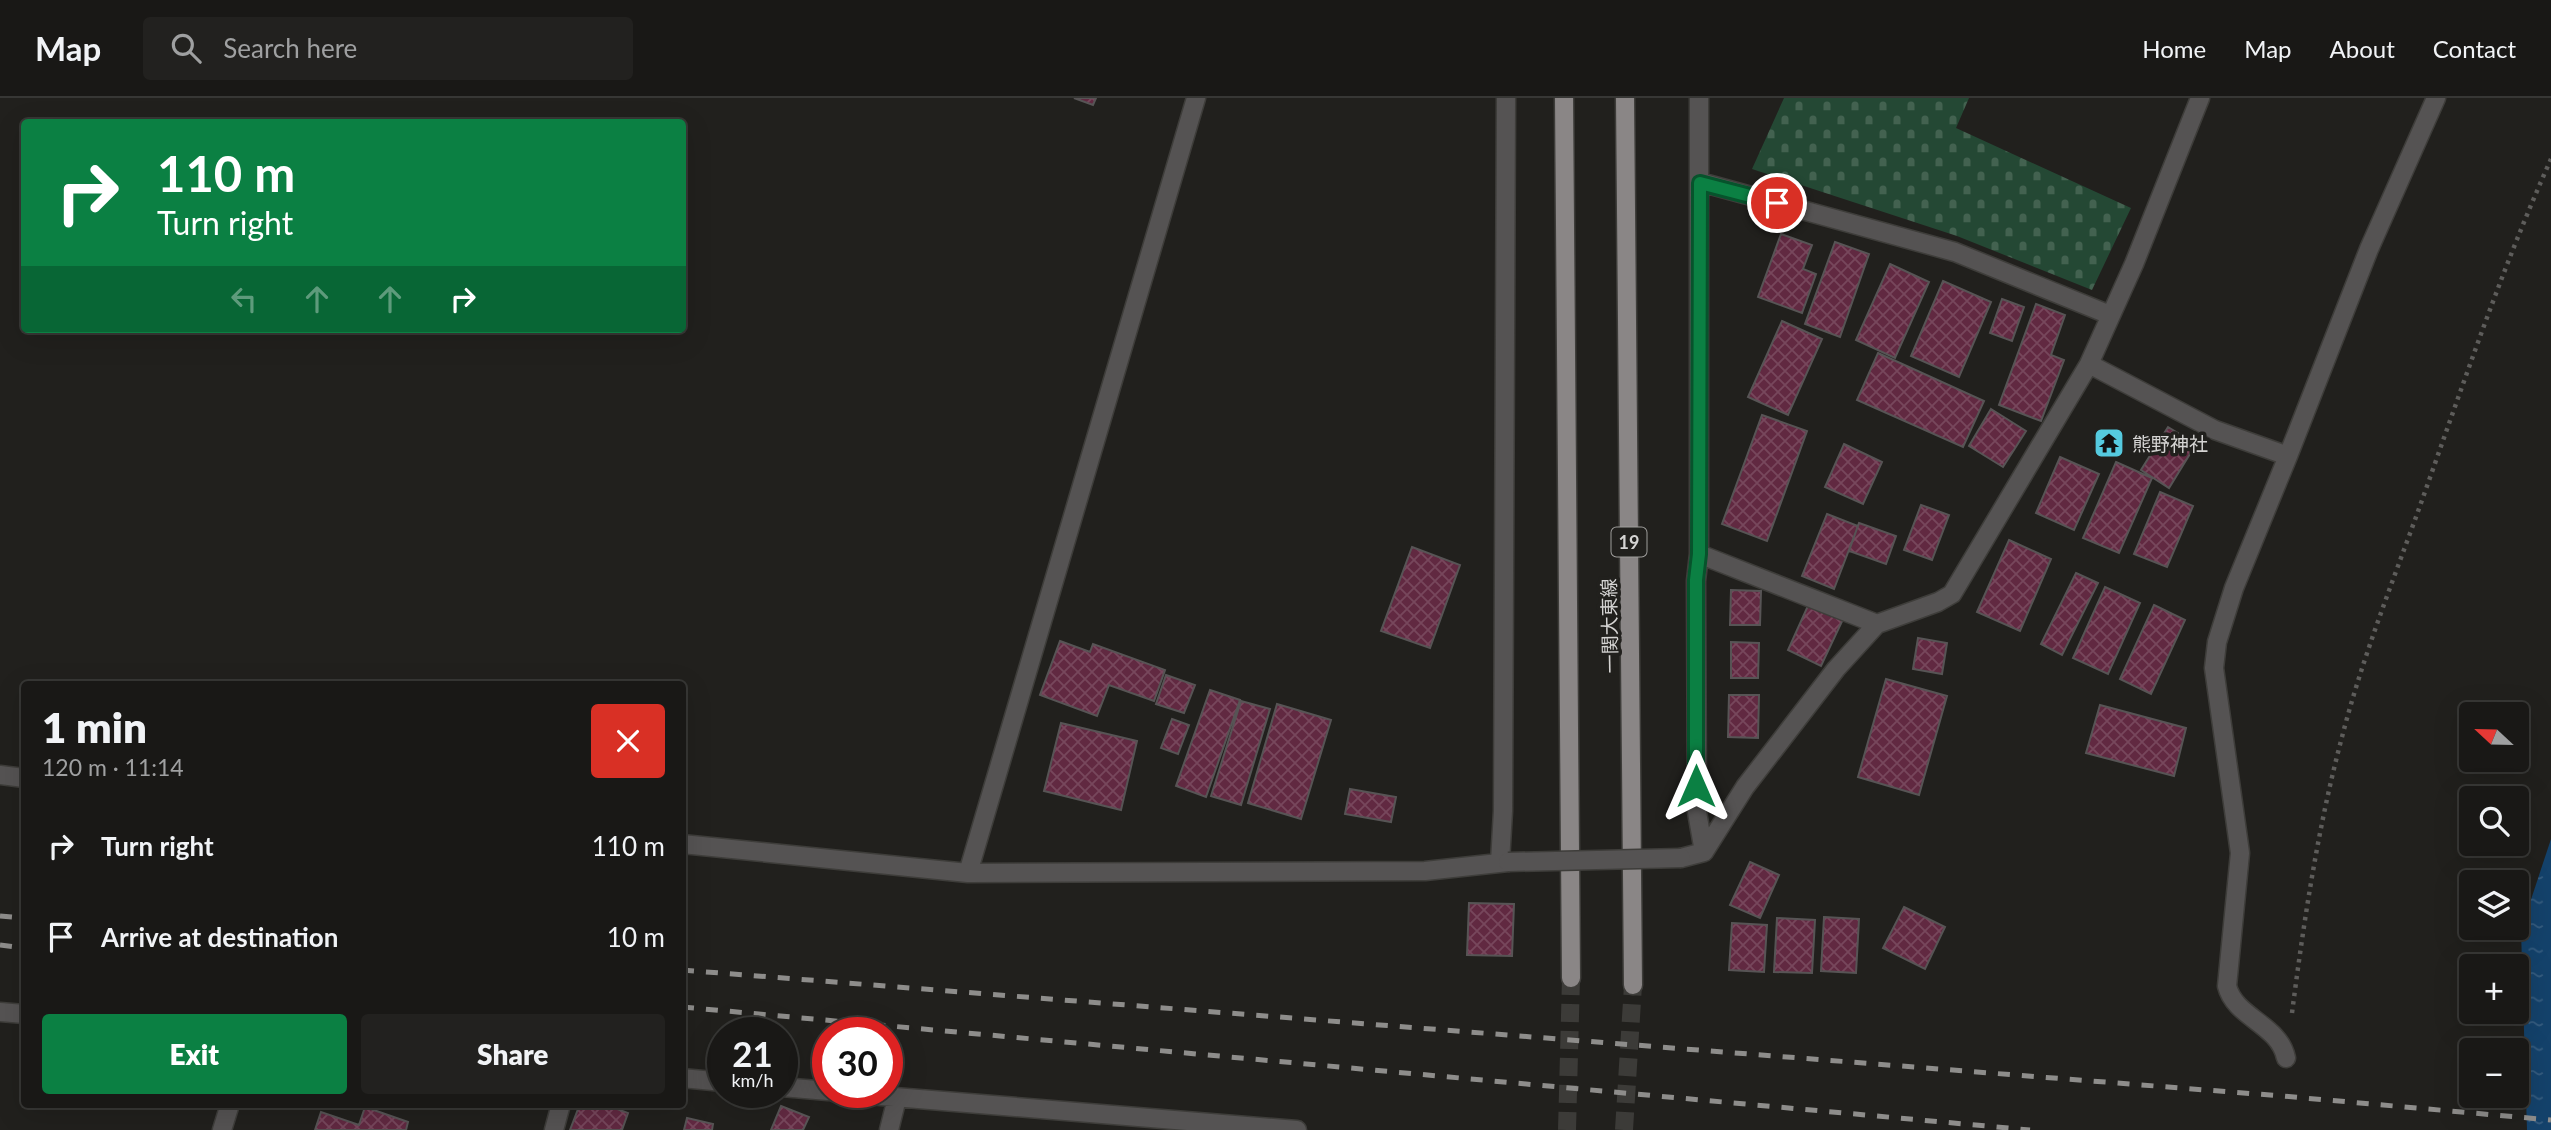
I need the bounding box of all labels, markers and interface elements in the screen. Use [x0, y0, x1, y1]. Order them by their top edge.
search box [143, 17, 633, 80]
text: Map [35, 28, 101, 68]
icon: search [167, 29, 205, 67]
text: Search here [223, 32, 357, 64]
text: Home [2142, 34, 2206, 63]
text: Map [2244, 34, 2292, 63]
text: About [2330, 34, 2395, 63]
text: Contact [2433, 34, 2516, 63]
text: 110 m [157, 144, 295, 202]
icon: right [42, 147, 133, 238]
pin [1747, 173, 1807, 233]
icon: arrive [1758, 184, 1796, 222]
text: Turn right [157, 203, 293, 242]
icon: left [225, 280, 263, 318]
icon: ahead [298, 280, 336, 318]
icon: ahead [371, 280, 409, 318]
icon: right [444, 280, 482, 318]
temple icon: 熊野神社 [2092, 426, 2126, 460]
place label: 熊野神社 [2132, 432, 2208, 455]
road number: 19 [1612, 528, 1646, 556]
street label: 一関大東線 [1597, 578, 1621, 674]
text: 1 min [42, 702, 147, 752]
north arrow [2459, 702, 2529, 772]
map controls [2459, 702, 2529, 1108]
button: close [591, 704, 665, 778]
position arrow [1659, 749, 1733, 823]
text: 120 m · 11:14 [42, 753, 184, 781]
button: search [2459, 786, 2529, 856]
icon: right [42, 827, 80, 865]
text: Turn right [101, 830, 214, 862]
text: 110 m [592, 830, 665, 862]
button: layers [2459, 870, 2529, 940]
icon: arrive [42, 918, 80, 956]
text: Arrive at destination [101, 921, 338, 953]
text: 10 m [607, 921, 665, 953]
button: + [2459, 954, 2529, 1024]
button: Exit [42, 1014, 347, 1094]
button: Share [361, 1014, 665, 1094]
speed limit sign: 30 [812, 1017, 903, 1108]
text: 21 [732, 1032, 773, 1074]
button: − [2459, 1038, 2529, 1108]
text: km/h [731, 1069, 774, 1091]

